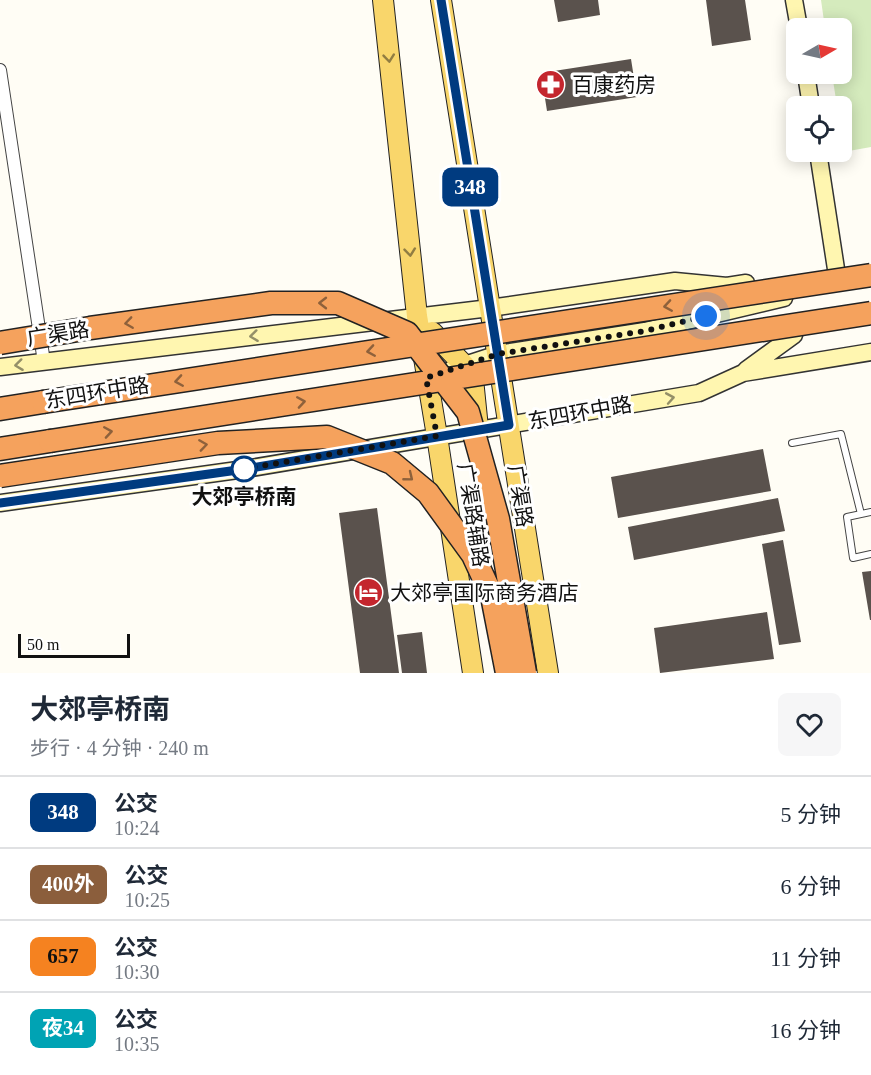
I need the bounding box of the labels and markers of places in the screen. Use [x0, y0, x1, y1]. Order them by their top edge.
pharmacy icon: 百康药房 [535, 69, 567, 101]
place label: 百康药房 [572, 73, 656, 97]
marker: 大郊亭桥南 [231, 456, 257, 482]
place label: 大郊亭桥南 [192, 485, 297, 509]
hotel icon: 大郊亭国际商务酒店 [353, 577, 385, 609]
place label: 大郊亭国际商务酒店 [390, 581, 579, 605]

